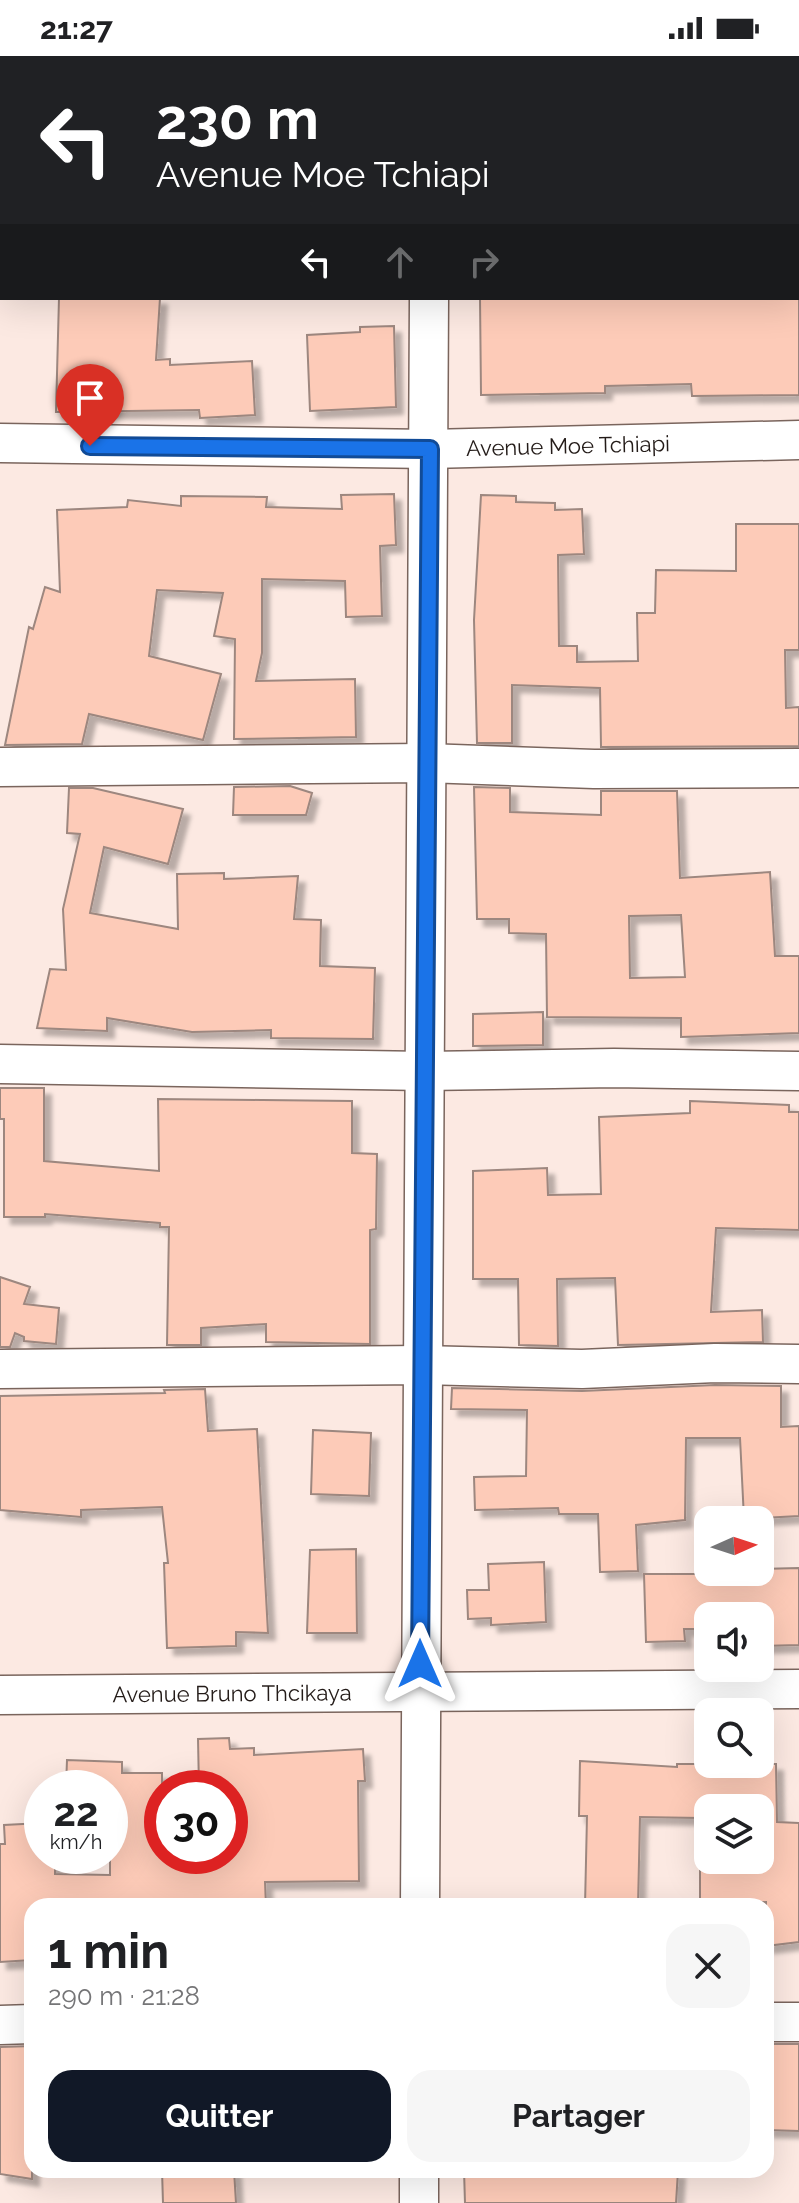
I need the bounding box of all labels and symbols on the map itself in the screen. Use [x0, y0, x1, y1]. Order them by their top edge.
pin [56, 364, 124, 446]
street label: Avenue Moe Tchiapi [466, 430, 670, 461]
north arrow [694, 1506, 774, 1586]
position arrow [378, 1622, 462, 1706]
street label: Avenue Bruno Thcikaya [112, 1679, 352, 1707]
speed limit sign: 30 [144, 1770, 248, 1874]

